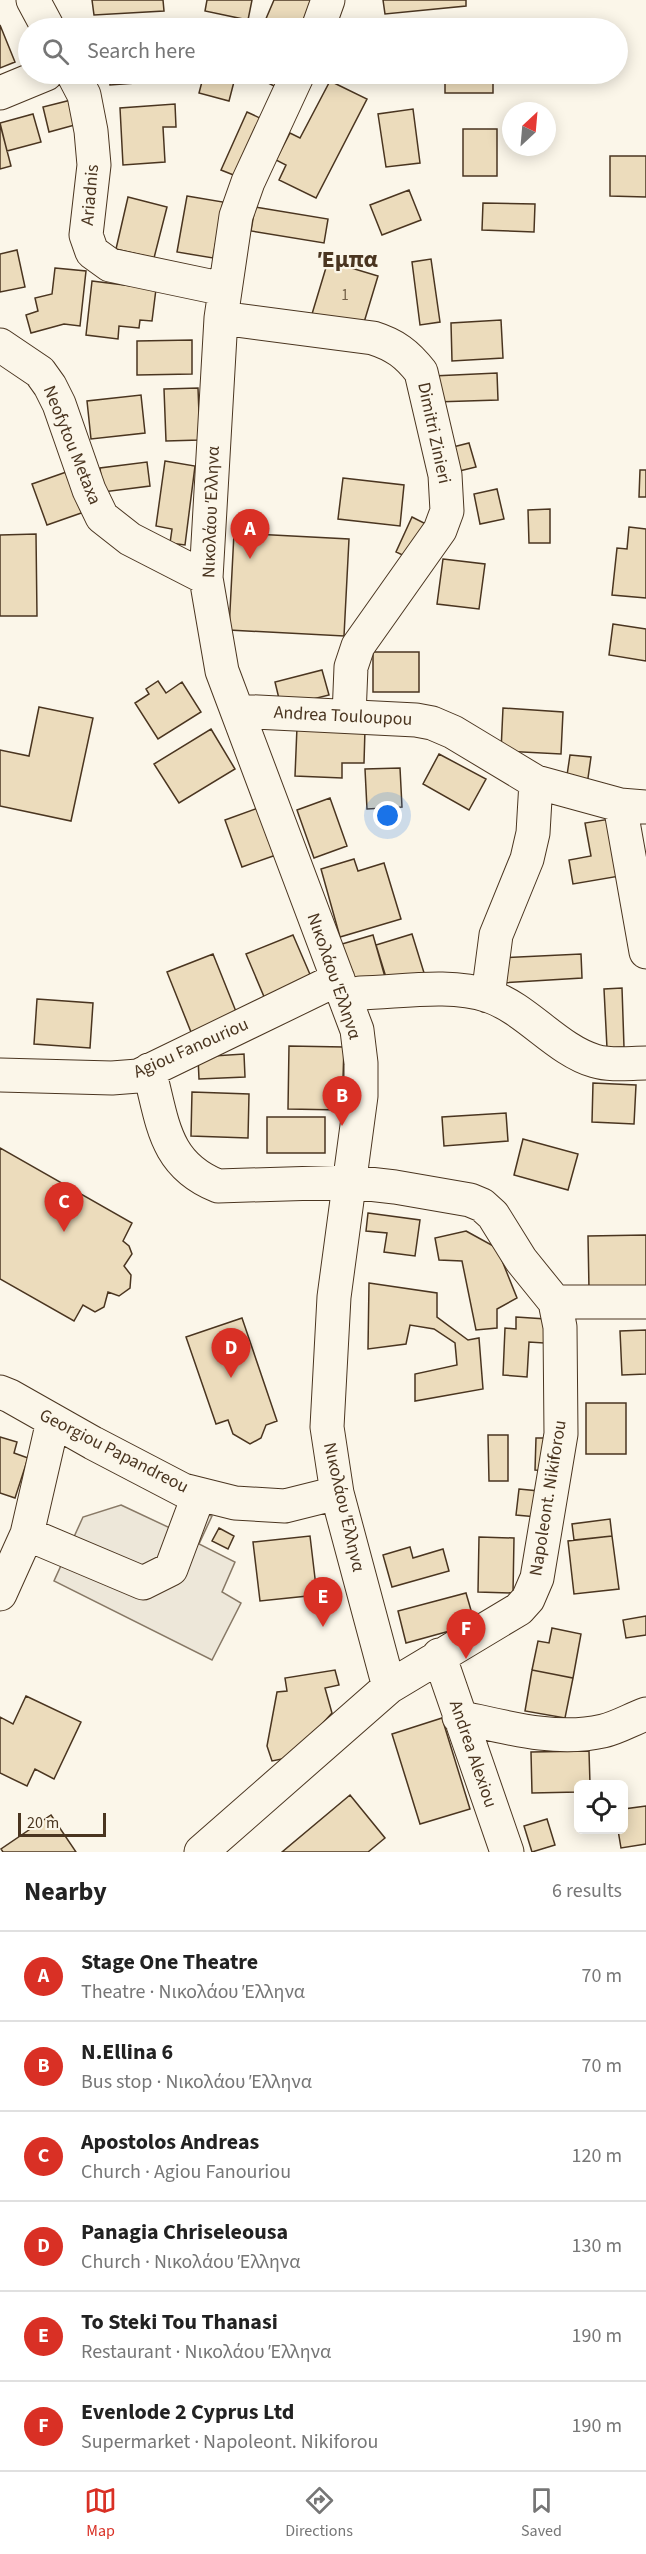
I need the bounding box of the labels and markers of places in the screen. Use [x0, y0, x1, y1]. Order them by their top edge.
pin: A [230, 510, 270, 559]
pin: B [322, 1076, 362, 1126]
pin: C [44, 1182, 84, 1232]
pin: D [212, 1328, 250, 1378]
pin: E [304, 1578, 342, 1627]
pin: F [446, 1610, 486, 1659]

